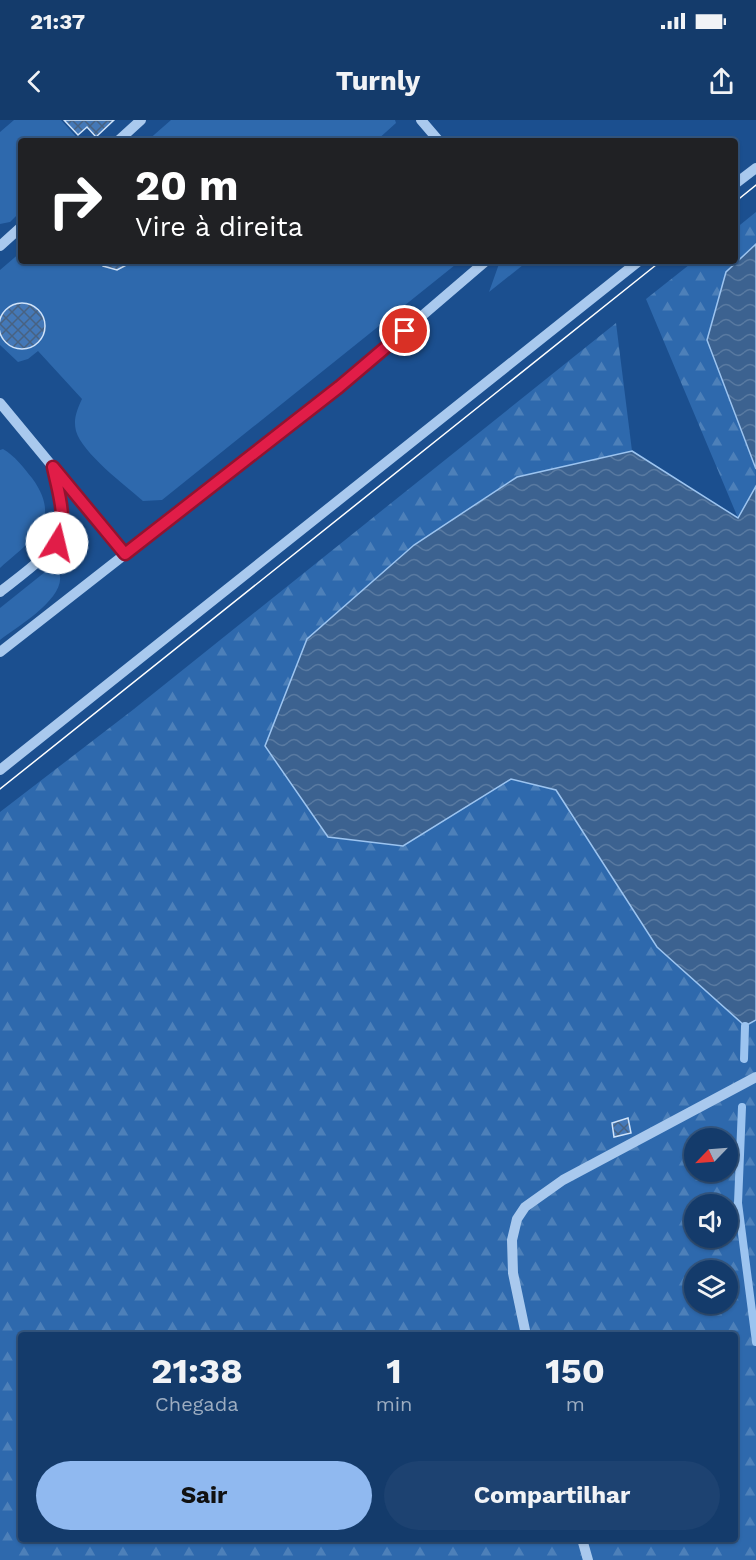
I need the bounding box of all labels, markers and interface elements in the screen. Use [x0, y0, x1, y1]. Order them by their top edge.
text: 21:37 [30, 9, 85, 34]
icon: back [18, 65, 51, 98]
text: Turnly [336, 65, 420, 97]
icon: share [705, 65, 738, 98]
text: 20 m [135, 161, 239, 210]
icon: right [36, 162, 114, 240]
text: Vire à direita [135, 211, 303, 243]
pin [379, 305, 430, 356]
icon: arrive [388, 314, 421, 347]
position arrow [25, 511, 89, 575]
north arrow [684, 1128, 738, 1182]
map controls [684, 1128, 738, 1314]
button: sound [684, 1194, 738, 1248]
button: layers [684, 1260, 738, 1314]
text: 21:38 [151, 1350, 243, 1392]
text: 1 [386, 1350, 402, 1392]
text: 150 [545, 1350, 605, 1392]
text: Chegada [155, 1392, 239, 1416]
text: min [376, 1392, 412, 1416]
text: m [566, 1392, 585, 1416]
button: Sair [36, 1461, 372, 1530]
button: Compartilhar [384, 1461, 720, 1530]

